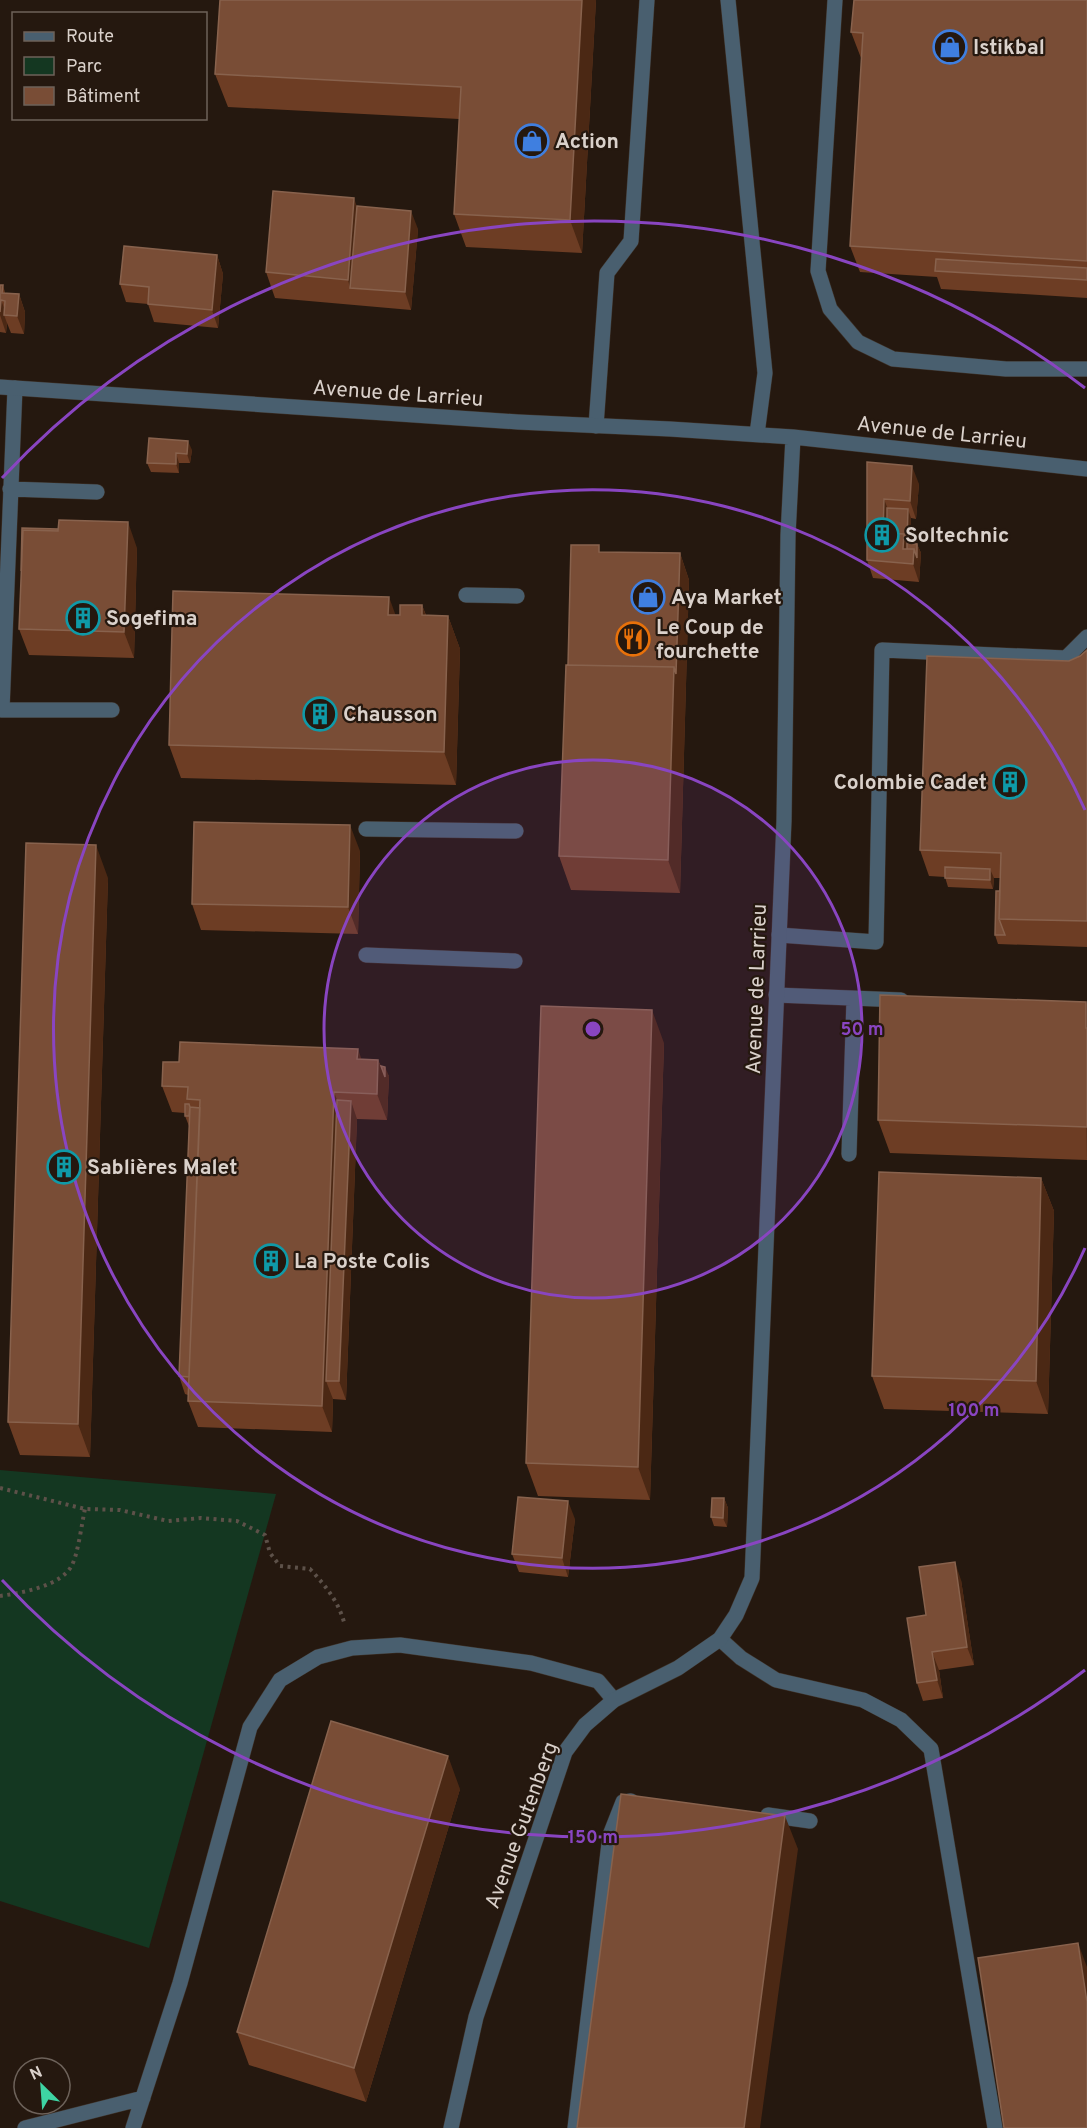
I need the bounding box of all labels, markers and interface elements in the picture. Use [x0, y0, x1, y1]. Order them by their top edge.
legend [12, 12, 207, 120]
text: Route [66, 26, 114, 49]
shop icon: Istikbal [932, 29, 968, 65]
place label: Istikbal [973, 35, 1045, 62]
text: Parc [66, 56, 102, 79]
text: Bâtiment [66, 86, 140, 109]
shop icon: Action [514, 123, 550, 159]
place label: Action [555, 129, 619, 156]
street label: Avenue de Larrieu [312, 375, 484, 414]
street label: Avenue de Larrieu [855, 411, 1028, 456]
building icon: Soltechnic [864, 517, 900, 553]
place label: Soltechnic [905, 523, 1009, 550]
shop icon: Aya Market [630, 579, 666, 615]
place label: Aya Market [671, 585, 782, 612]
building icon: Sogefima [65, 600, 101, 636]
place label: Sogefima [106, 606, 198, 633]
place label: Le Coup de fourchette [656, 615, 764, 666]
restaurant icon: Le Coup de fourchette [615, 621, 651, 657]
building icon: Chausson [302, 696, 338, 732]
place label: Chausson [343, 702, 438, 729]
building icon: Colombie Cadet [992, 764, 1028, 800]
place label: Colombie Cadet [833, 770, 987, 797]
street label: Avenue de Larrieu [741, 903, 774, 1075]
centre of rings [583, 1019, 603, 1039]
text: 50 m [840, 1019, 884, 1042]
building icon: Sablières Malet [46, 1149, 82, 1185]
place label: Sablières Malet [87, 1155, 237, 1182]
building icon: La Poste Colis [253, 1243, 289, 1279]
place label: La Poste Colis [294, 1249, 430, 1276]
text: 100 m [948, 1400, 1000, 1423]
street label: Avenue Gutenberg [480, 1738, 565, 1913]
text: 150 m [568, 1827, 618, 1850]
north arrow [12, 2056, 72, 2116]
text: N [27, 2063, 46, 2086]

